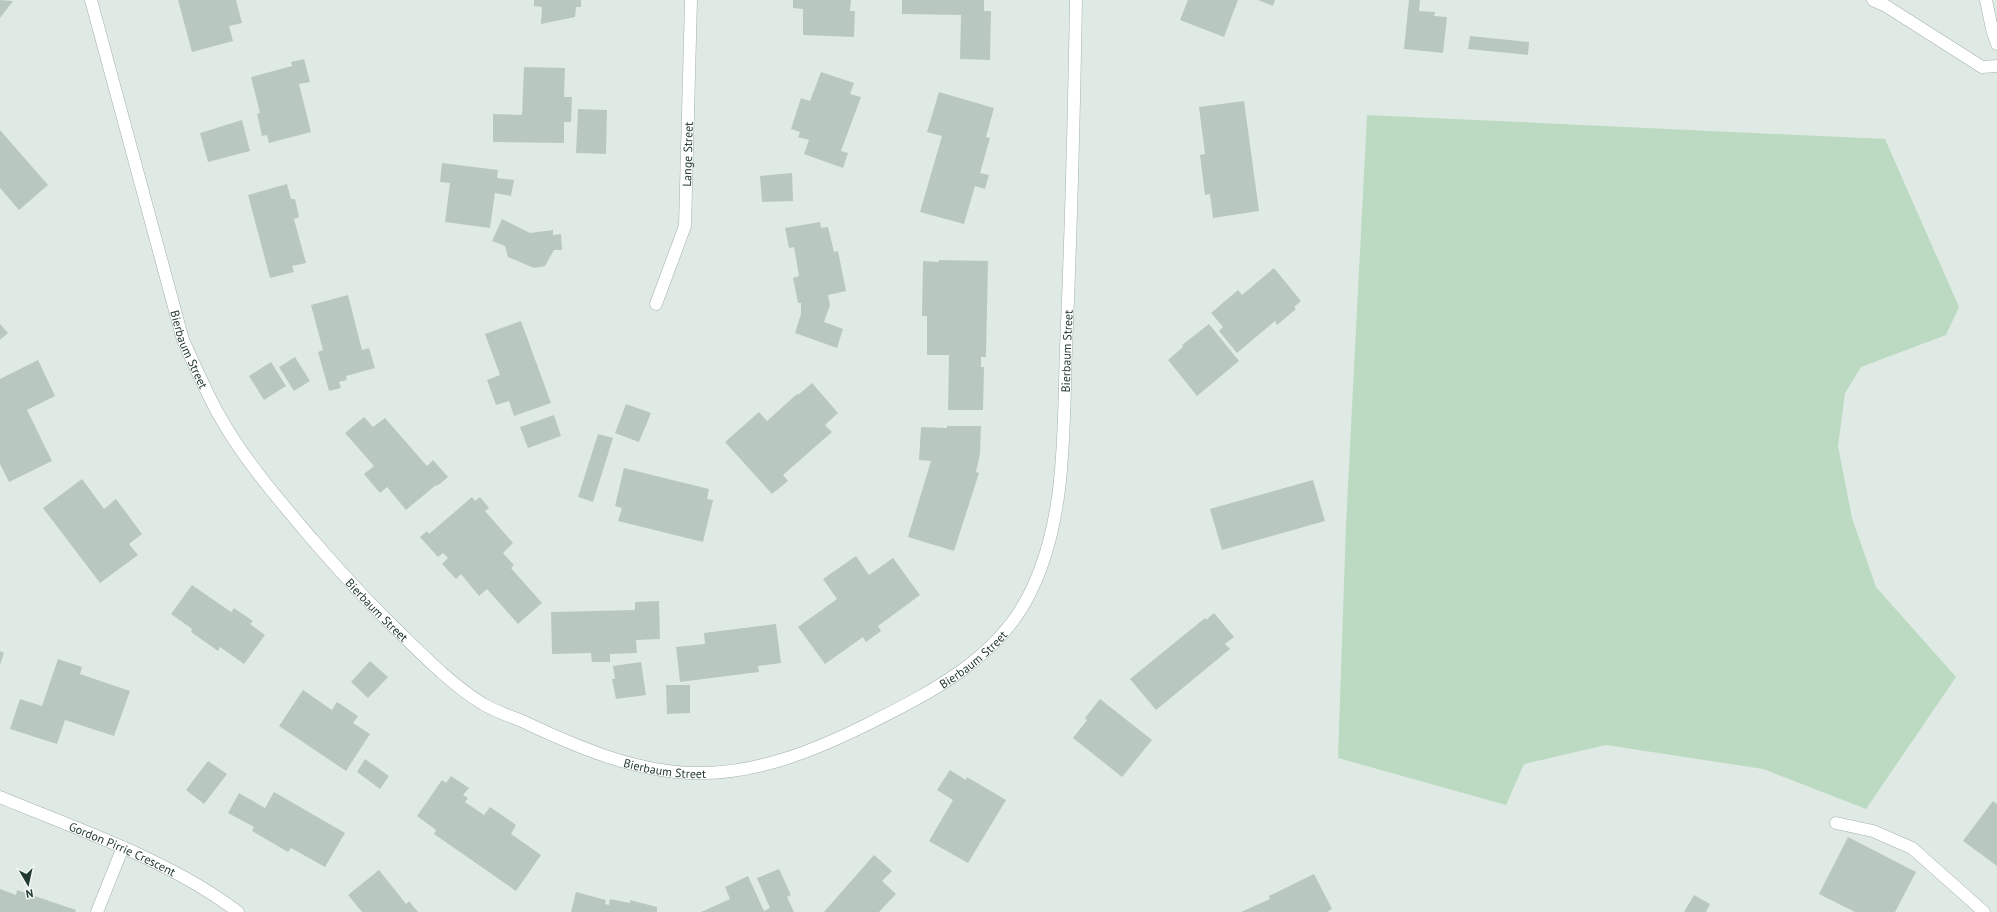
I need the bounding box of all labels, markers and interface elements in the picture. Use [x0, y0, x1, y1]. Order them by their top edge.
street label: Lange Street [679, 122, 695, 187]
street label: Bierbaum Street [168, 308, 212, 391]
street label: Bierbaum Street [1057, 309, 1075, 393]
street label: Bierbaum Street [343, 575, 412, 644]
street label: Bierbaum Street [936, 627, 1010, 691]
street label: Bierbaum Street [622, 755, 706, 781]
street label: Gordon Pirrie Crescent [67, 818, 178, 879]
north arrow [8, 864, 48, 904]
text: N [25, 886, 34, 901]

